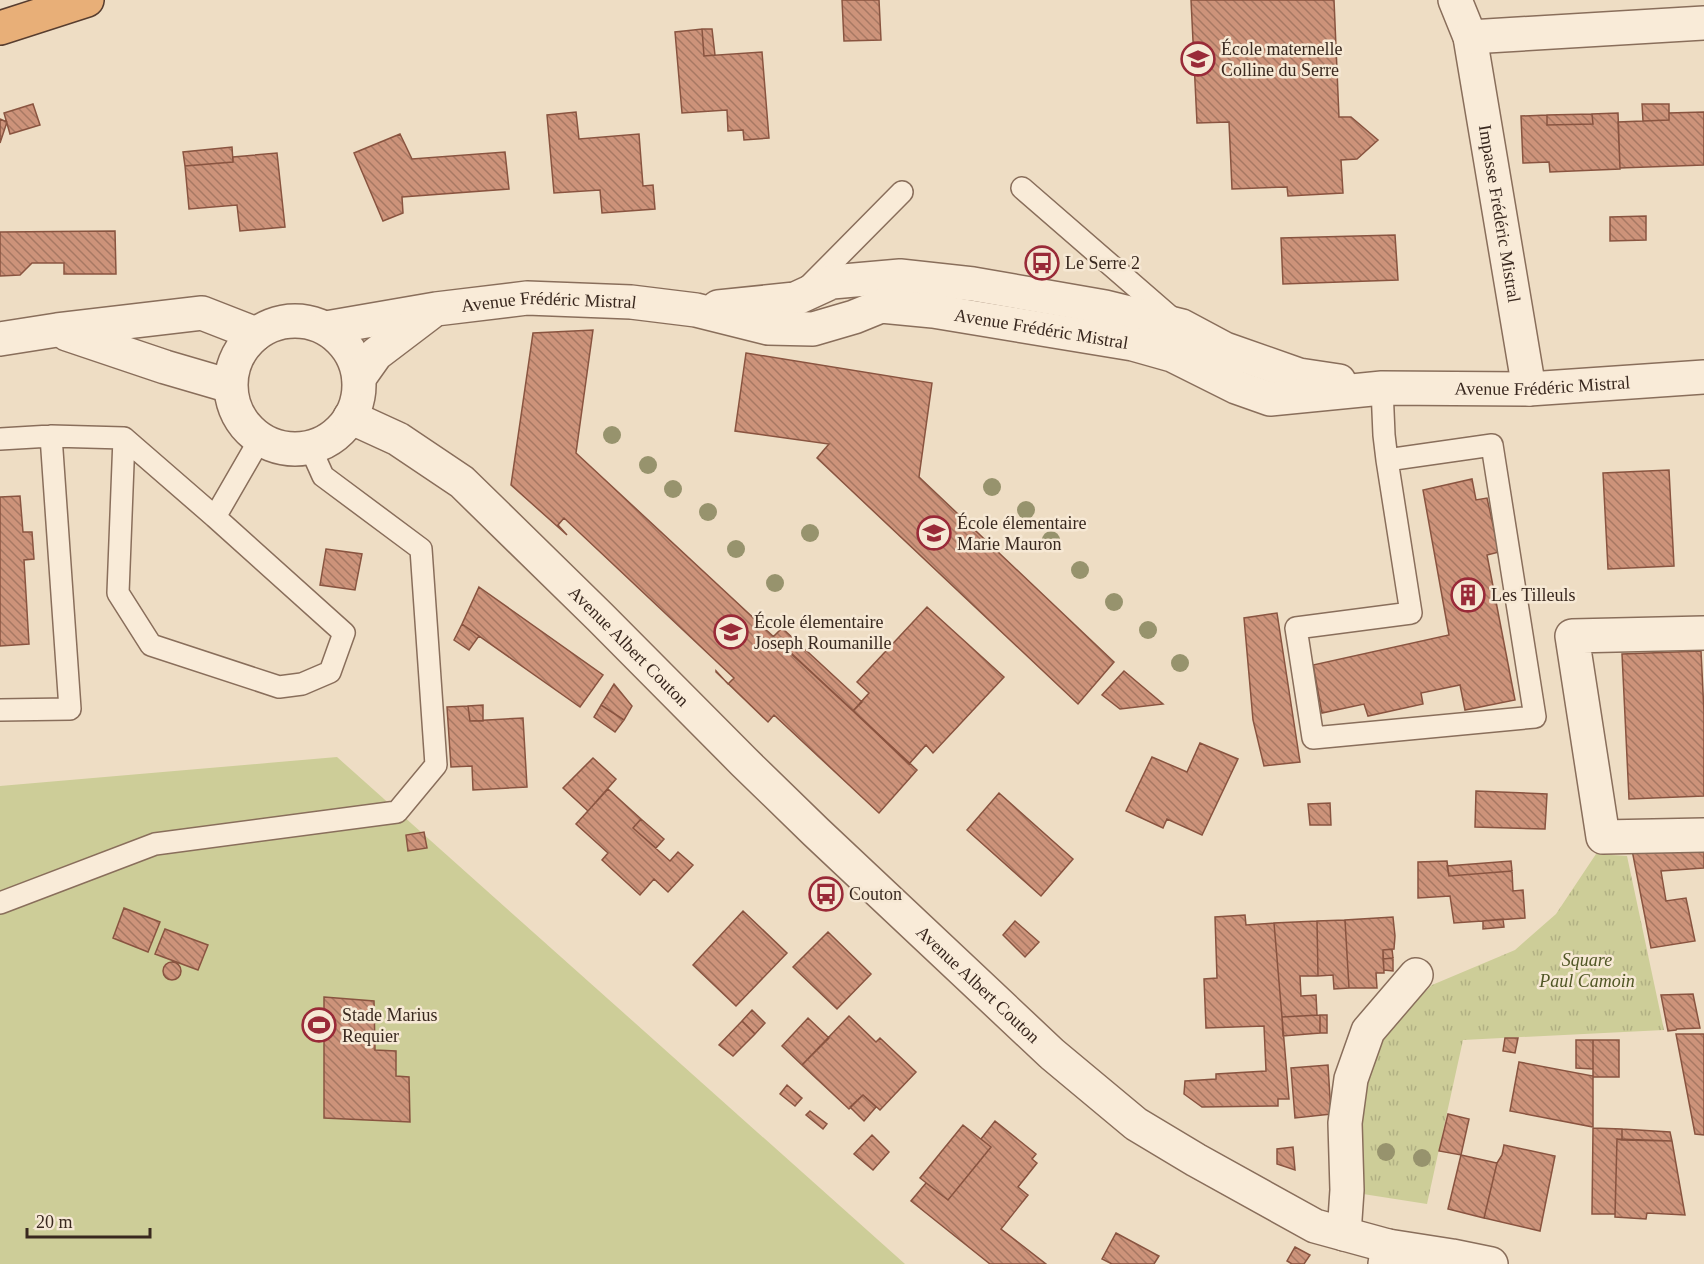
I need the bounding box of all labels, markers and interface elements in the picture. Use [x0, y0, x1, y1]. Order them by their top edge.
place label: École maternelle Colline du Serre [1221, 38, 1342, 80]
school or university icon: École maternelle Colline du Serre [1180, 41, 1216, 77]
street label: Impasse Frédéric Mistral [1475, 123, 1524, 304]
bus stop icon: Le Serre 2 [1024, 245, 1060, 281]
place label: Le Serre 2 [1065, 253, 1140, 273]
street label: Avenue Frédéric Mistral [460, 288, 638, 316]
street label: Avenue Frédéric Mistral [953, 305, 1130, 353]
street label: Avenue Frédéric Mistral [1454, 372, 1631, 399]
place label: École élementaire Marie Mauron [957, 512, 1086, 554]
school or university icon: École élementaire Marie Mauron [916, 515, 952, 551]
building icon: Les Tilleuls [1450, 577, 1486, 613]
street label: Avenue Albert Couton [565, 582, 693, 711]
place label: Les Tilleuls [1491, 585, 1576, 605]
place label: École élementaire Joseph Roumanille [754, 611, 892, 653]
school or university icon: École élementaire Joseph Roumanille [713, 614, 749, 650]
bus stop icon: Couton [808, 876, 844, 912]
place label: Couton [849, 884, 902, 904]
street label: Avenue Albert Couton [912, 922, 1044, 1047]
park label: Square Paul Camoin [1538, 950, 1635, 991]
place label: Stade Marius Requier [342, 1005, 437, 1046]
sports icon: Stade Marius Requier [301, 1007, 337, 1043]
scale bar [27, 1201, 150, 1239]
text: 20 m [36, 1212, 73, 1232]

